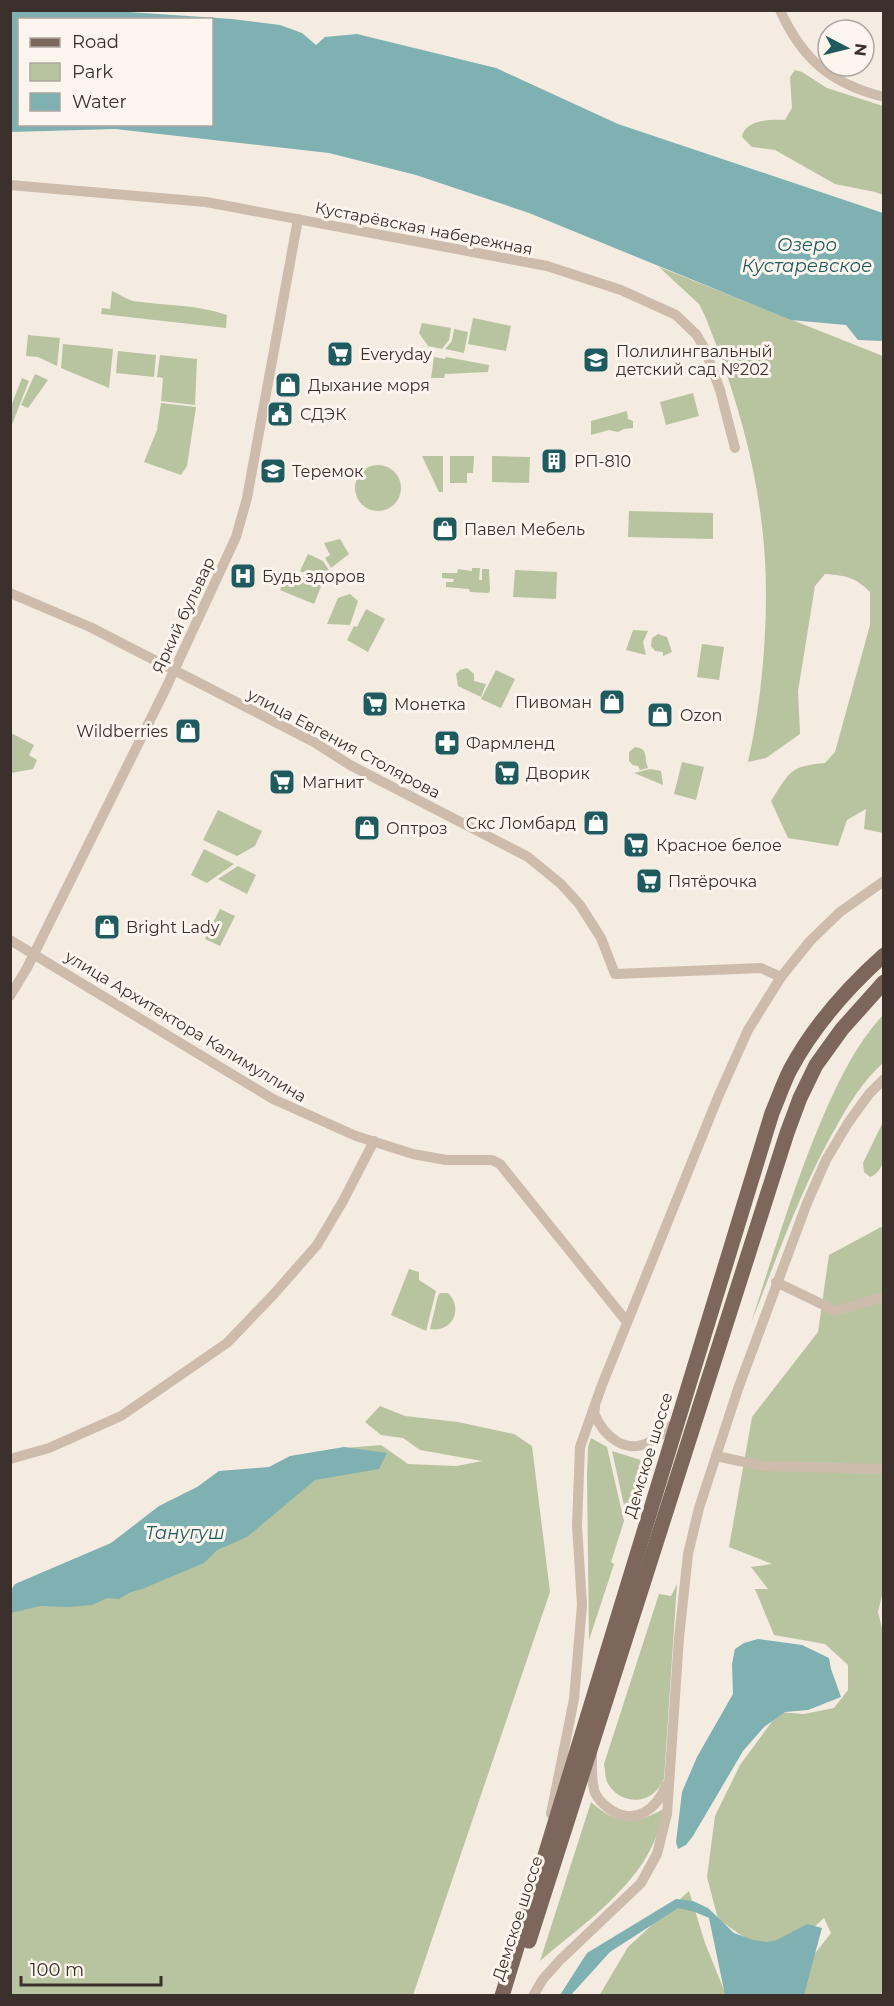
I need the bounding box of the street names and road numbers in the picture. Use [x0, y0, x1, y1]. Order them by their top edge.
street label: Кустарёвская набережная [313, 198, 534, 259]
street label: Яркий бульвар [148, 554, 219, 676]
street label: улица Евгения Столярова [243, 684, 443, 802]
street label: улица Архитектора Калимуллина [61, 946, 310, 1106]
street label: Демское шоссе [620, 1390, 677, 1520]
street label: Демское шоссе [488, 1853, 547, 1983]

